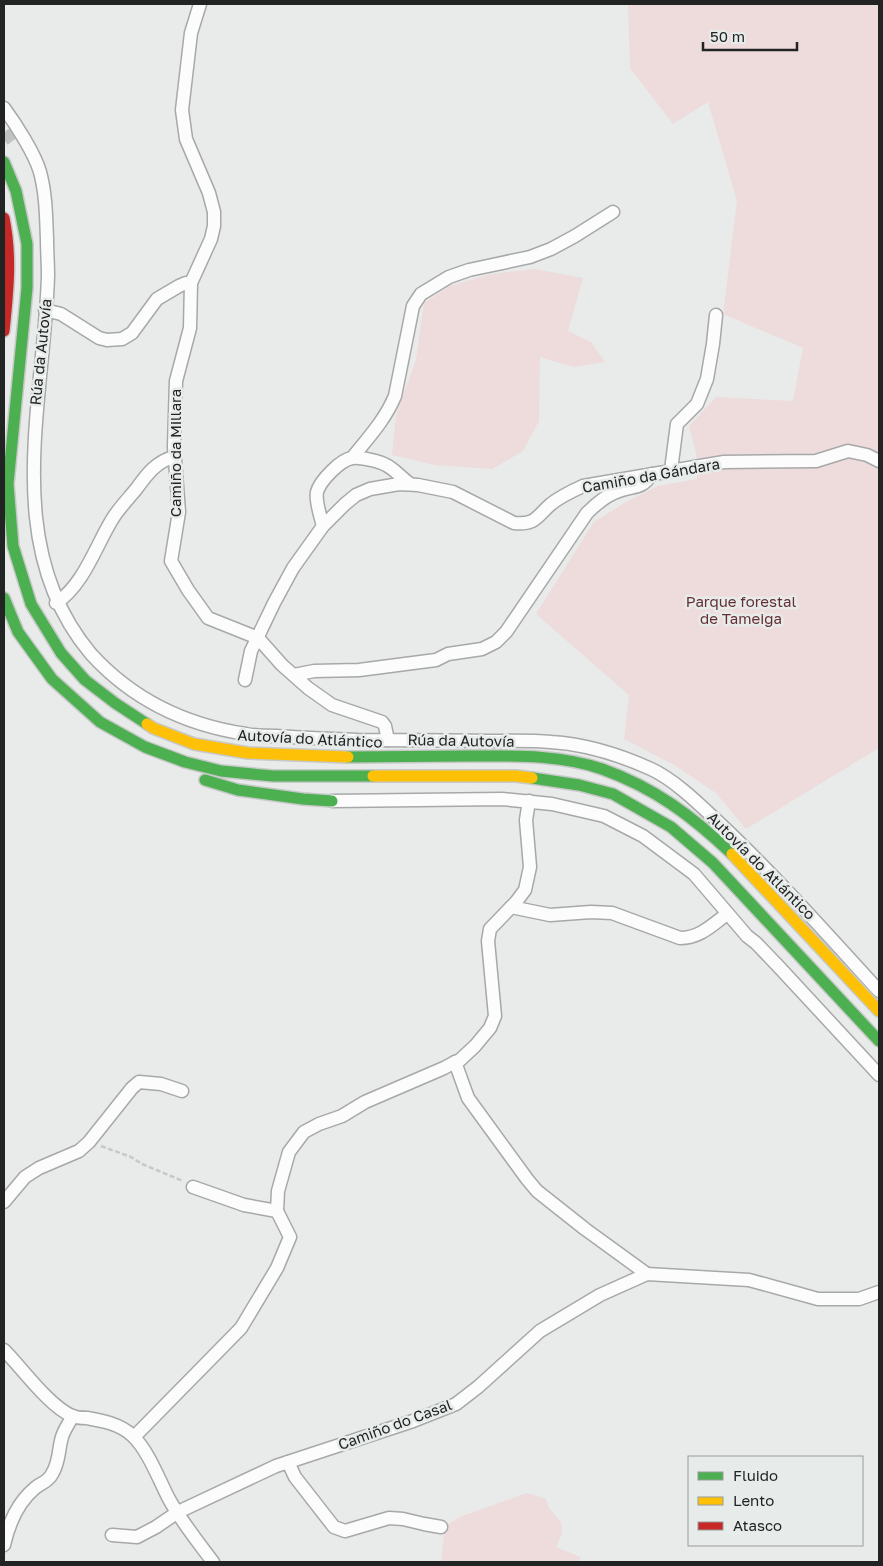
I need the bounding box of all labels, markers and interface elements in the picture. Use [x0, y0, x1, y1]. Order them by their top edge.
scale bar [703, 20, 797, 52]
text: 50 m [710, 27, 745, 45]
street label: Rúa da Autovía [25, 298, 55, 406]
street label: Camiño da Millara [166, 389, 184, 517]
street label: Camiño da Gándara [581, 454, 721, 496]
park label: Parque forestal de Tameiga [686, 592, 796, 627]
street label: Autovía do Atlántico [237, 725, 383, 751]
street label: Rúa da Autovía [407, 730, 515, 750]
street label: Autovía do Atlántico [704, 808, 819, 923]
street label: Camiño do Casal [335, 1395, 454, 1453]
legend [688, 1456, 863, 1546]
text: Fluido [733, 1466, 778, 1484]
text: Lento [733, 1491, 774, 1509]
text: Atasco [733, 1516, 782, 1534]

